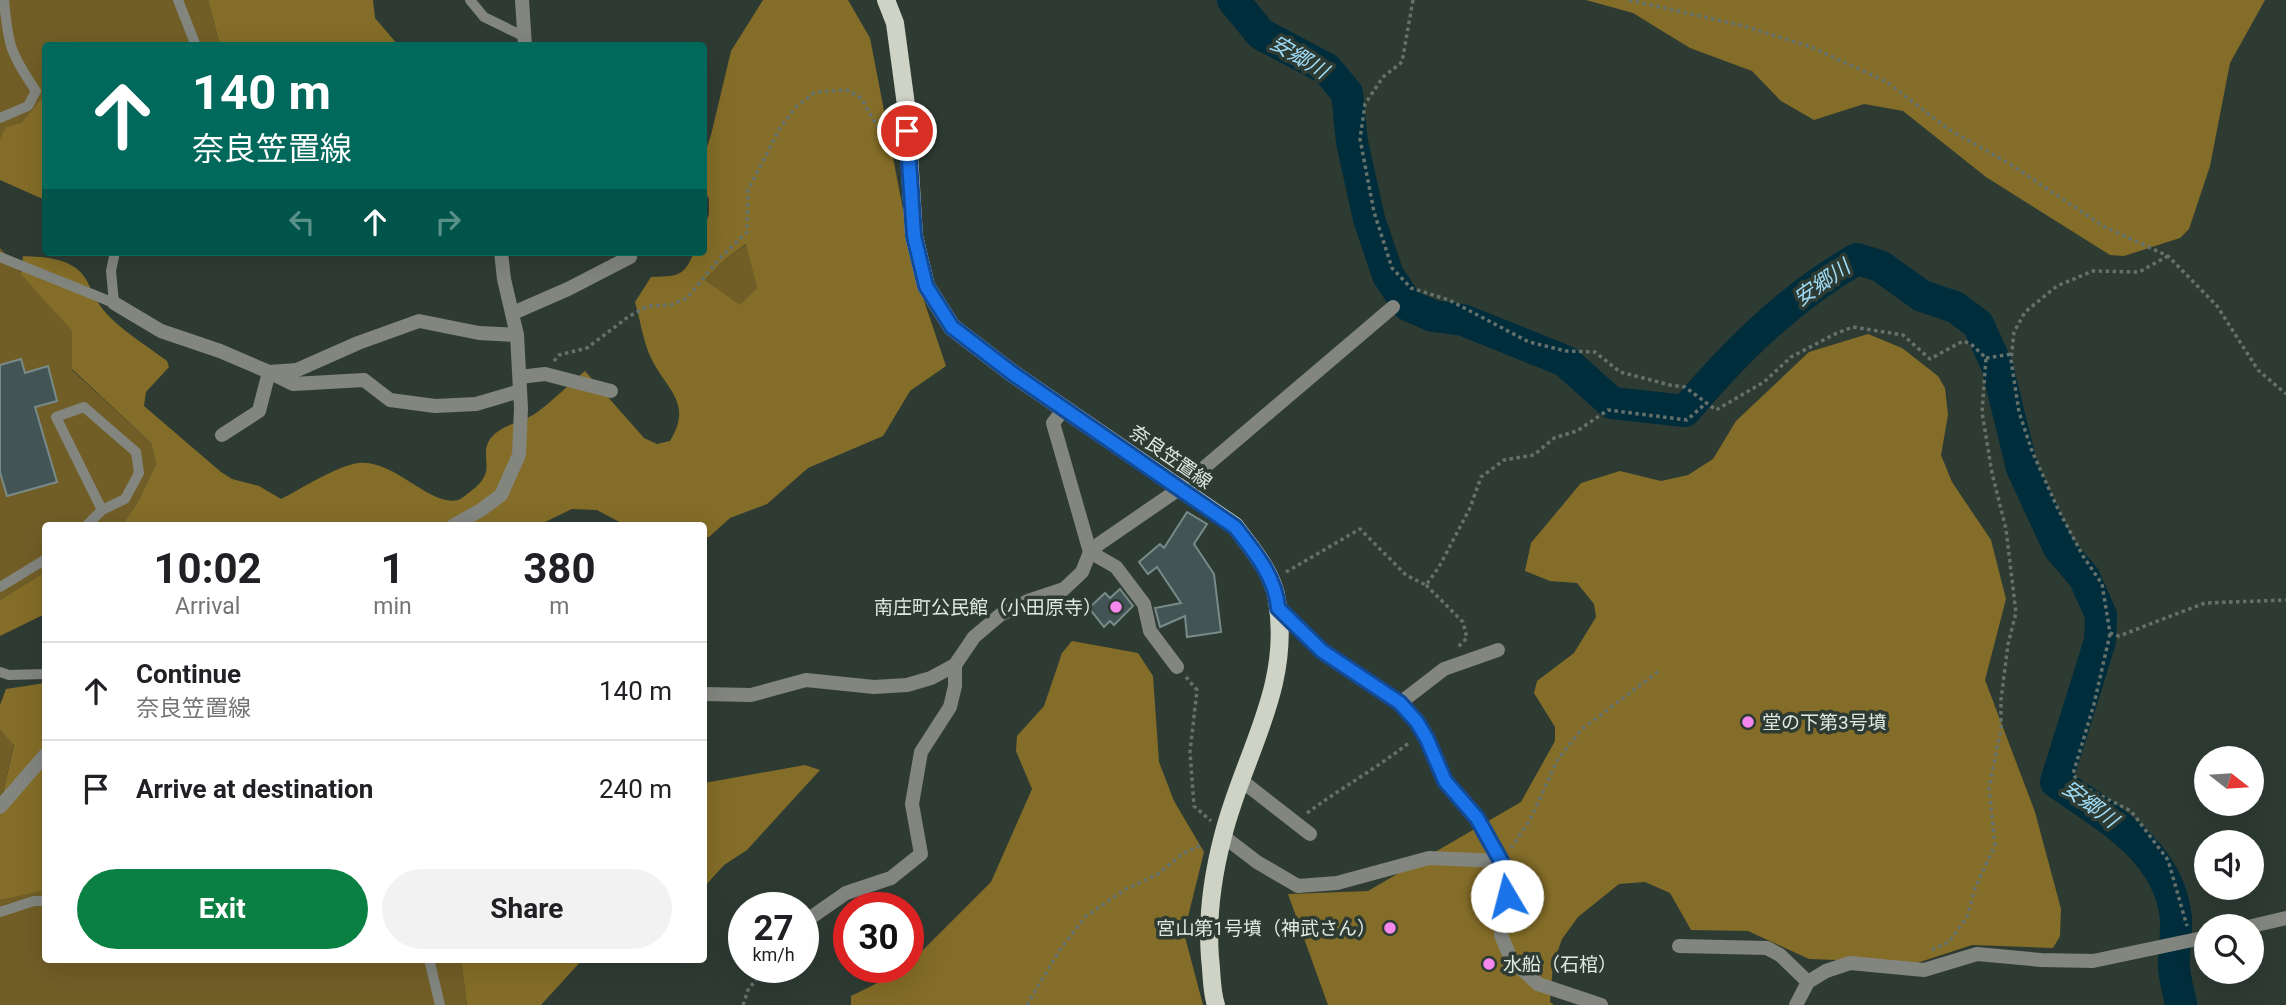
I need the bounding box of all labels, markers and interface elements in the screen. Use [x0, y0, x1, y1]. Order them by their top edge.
water label: 安郷川 [1266, 30, 1334, 85]
text: 140 m [192, 64, 331, 121]
icon: ahead [77, 70, 168, 161]
pin [877, 101, 937, 161]
icon: arrive [888, 112, 926, 150]
text: 奈良笠置線 [192, 130, 352, 168]
icon: left [283, 203, 321, 241]
icon: ahead [356, 203, 394, 241]
icon: right [429, 203, 467, 241]
water label: 安郷川 [1789, 254, 1856, 311]
street label: 奈良笠置線 [1125, 420, 1217, 494]
text: 10:02 [154, 544, 262, 593]
text: 1 [380, 544, 405, 593]
text: 380 [523, 544, 596, 593]
text: Arrival [175, 593, 240, 620]
text: min [373, 593, 412, 620]
text: m [549, 593, 569, 620]
place label: 南庄町公民館（小田原寺） [874, 596, 1102, 619]
marker: 南庄町公民館（小田原寺） [1108, 599, 1124, 615]
text: Continue [136, 659, 241, 689]
icon: ahead [77, 672, 115, 710]
text: 140 m [599, 676, 672, 706]
text: 奈良笠置線 [136, 695, 251, 722]
place label: 堂の下第3号墳 [1762, 711, 1887, 734]
marker: 堂の下第3号墳 [1740, 714, 1756, 730]
north arrow [2194, 746, 2264, 816]
map controls [2194, 746, 2264, 984]
icon: arrive [77, 770, 115, 808]
text: Arrive at destination [136, 774, 373, 804]
text: 240 m [599, 774, 672, 804]
water label: 安郷川 [2058, 775, 2124, 834]
button: sound [2194, 830, 2264, 900]
position arrow [1470, 859, 1544, 933]
button: Exit [77, 869, 368, 949]
button: Share [382, 869, 672, 949]
speed limit sign: 30 [833, 892, 924, 983]
text: 27 [753, 908, 794, 949]
button: search [2194, 914, 2264, 984]
place label: 宮山第1号墳（神武さん） [1156, 917, 1376, 940]
marker: 宮山第1号墳（神武さん） [1382, 920, 1398, 936]
text: km/h [752, 944, 795, 965]
place label: 水船（石棺） [1503, 953, 1617, 976]
marker: 水船（石棺） [1481, 956, 1497, 972]

